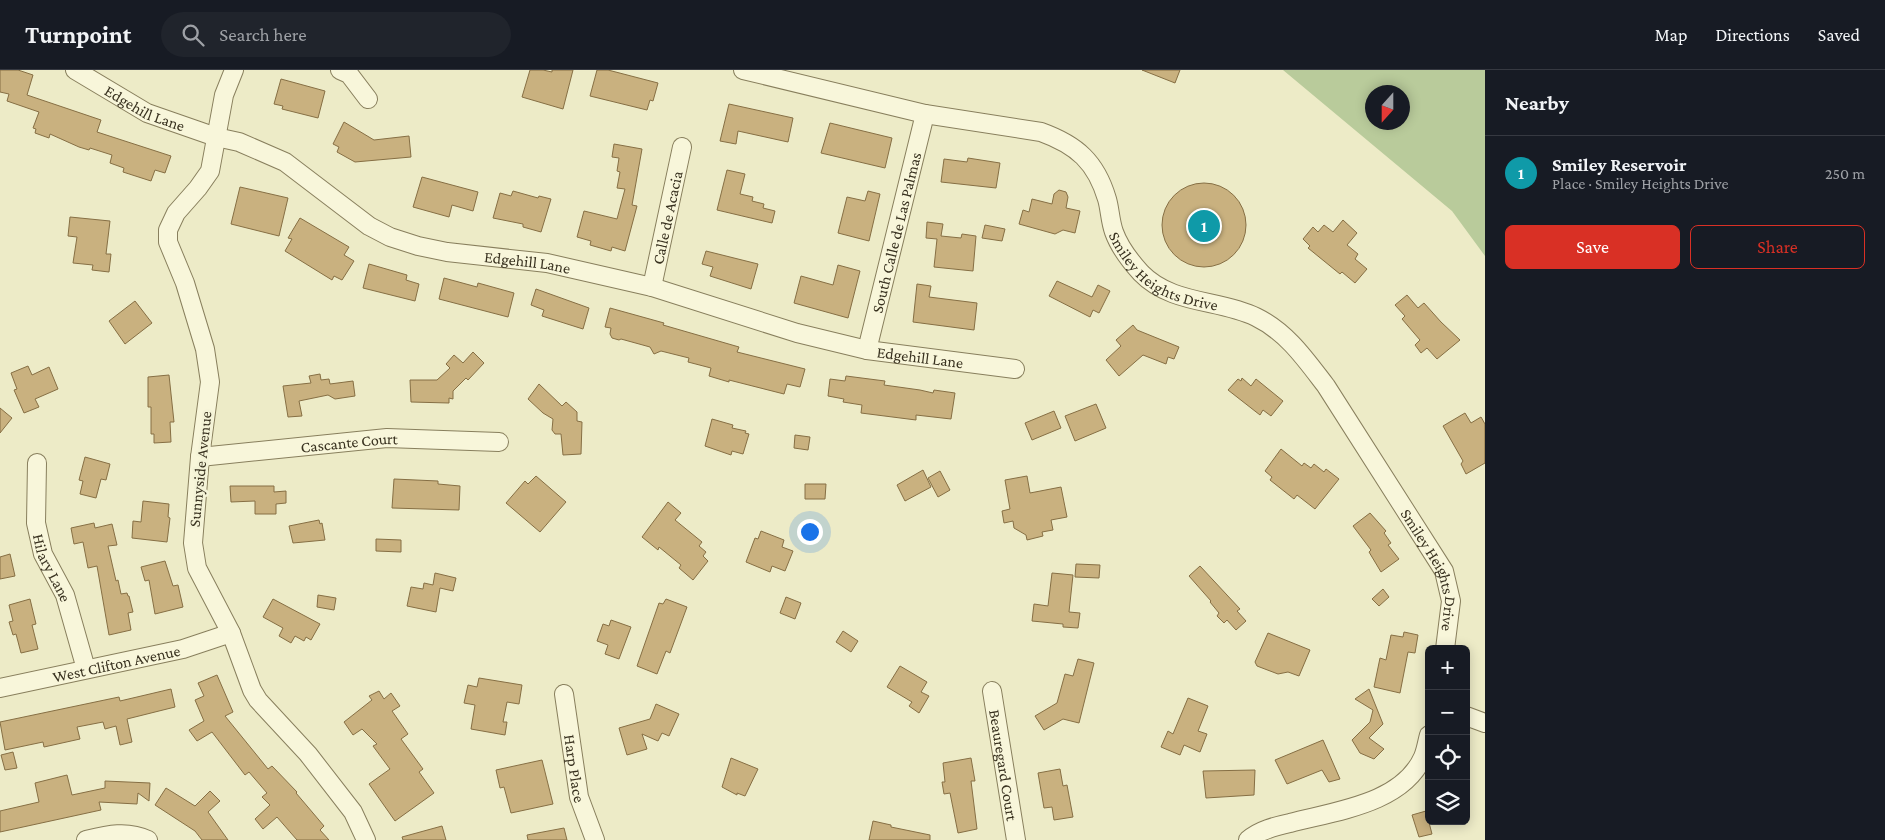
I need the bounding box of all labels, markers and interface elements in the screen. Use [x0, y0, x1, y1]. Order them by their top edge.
search box [161, 12, 511, 57]
text: Turnpoint [25, 21, 131, 48]
icon: search [179, 21, 207, 49]
text: Search here [219, 24, 307, 45]
text: Map [1655, 25, 1687, 45]
text: Directions [1715, 25, 1790, 45]
text: Saved [1818, 25, 1860, 45]
street label: Edgehill Lane [102, 81, 187, 134]
north arrow [1365, 85, 1410, 130]
text: Nearby [1505, 91, 1569, 115]
street label: South Calle de Las Palmas [868, 150, 924, 315]
text: Smiley Reservoir [1552, 154, 1687, 175]
text: 1 [1518, 165, 1524, 182]
text: 250 m [1825, 165, 1865, 182]
street label: Calle de Acacia [649, 169, 685, 266]
text: Place · Smiley Heights Drive [1552, 175, 1728, 192]
pin: 1 [1188, 207, 1220, 245]
button: Save [1505, 225, 1680, 269]
button: Share [1690, 225, 1865, 269]
street label: Smiley Heights Drive [1106, 229, 1220, 313]
street label: Edgehill Lane [483, 248, 572, 277]
street label: Edgehill Lane [876, 343, 964, 371]
street label: Sunnyside Avenue [185, 410, 216, 528]
street label: Cascante Court [300, 430, 399, 455]
street label: Smiley Heights Drive [1398, 506, 1460, 632]
your location [797, 519, 823, 545]
street label: Hilary Lane [30, 532, 75, 603]
street label: West Clifton Avenue [51, 641, 182, 685]
map controls [1425, 645, 1470, 825]
button: + [1425, 645, 1470, 690]
button: − [1425, 690, 1470, 735]
street label: Beauregard Court [987, 708, 1021, 823]
street label: Harp Place [561, 733, 589, 805]
button: locate [1425, 735, 1470, 780]
button: layers [1425, 780, 1470, 825]

